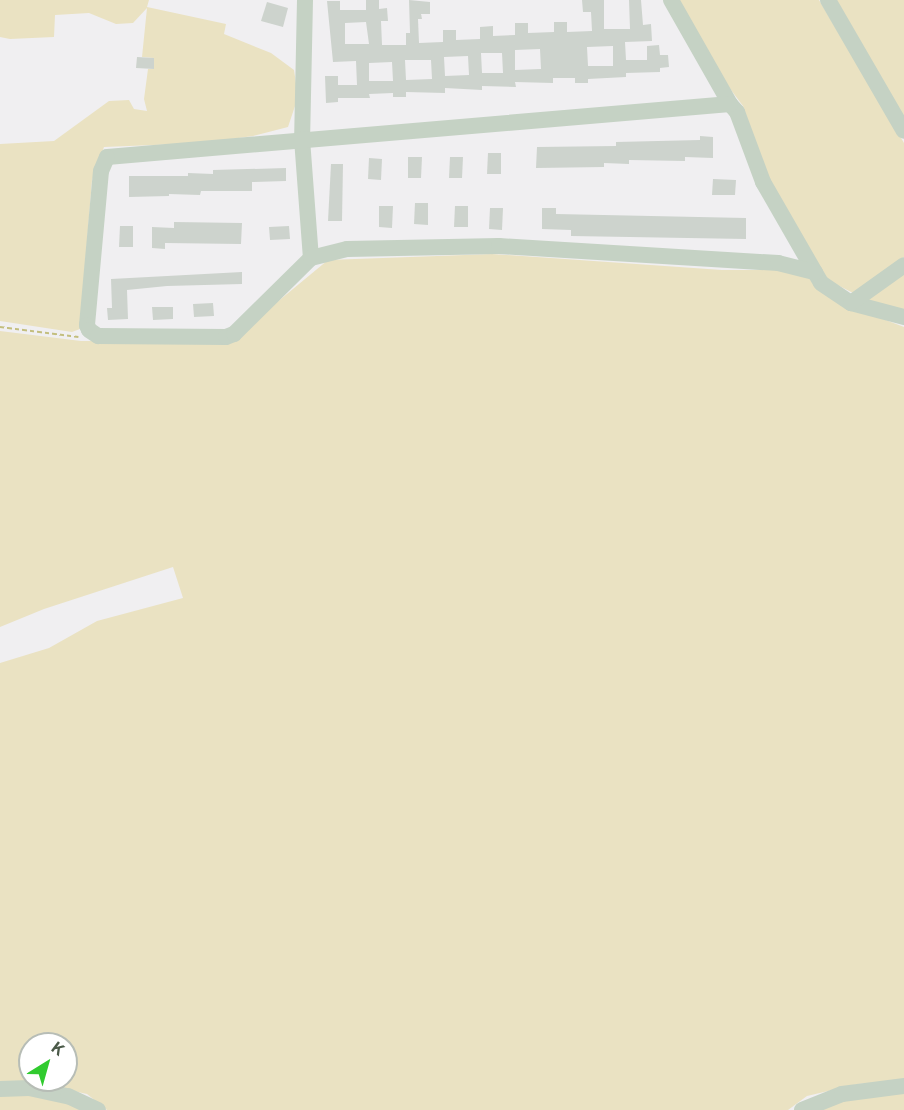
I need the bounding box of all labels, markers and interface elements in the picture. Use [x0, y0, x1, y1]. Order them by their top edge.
north arrow [18, 1032, 78, 1092]
text: K [48, 1038, 68, 1060]

